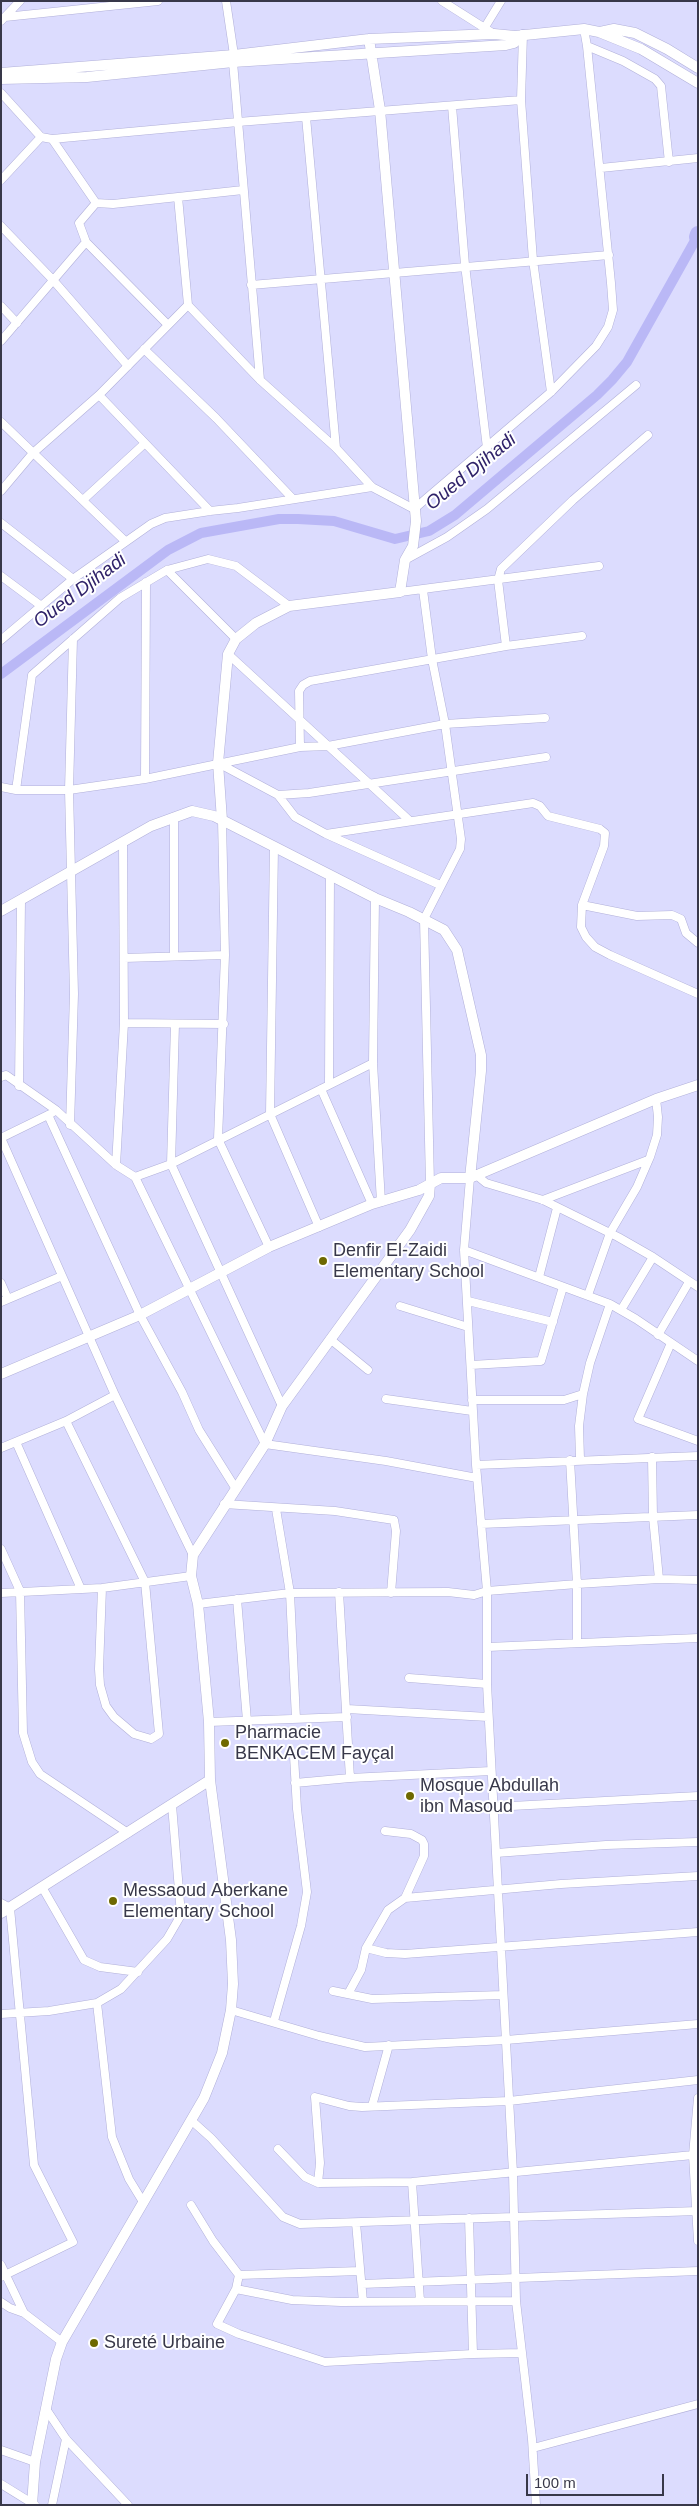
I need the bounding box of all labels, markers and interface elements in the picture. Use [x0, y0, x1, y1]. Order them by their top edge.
water label: Oued Djihadi [421, 429, 521, 515]
water label: Oued Djihadi [29, 549, 131, 633]
place label: Denfir El-Zaidi Elementary School [333, 1240, 484, 1282]
marker: Denfir El-Zaidi Elementary School [317, 1255, 329, 1267]
place label: Pharmacie BENKACEM Fayçal [235, 1722, 394, 1765]
marker: Pharmacie BENKACEM Fayçal [219, 1737, 231, 1749]
place label: Mosque Abdullah ibn Masoud [420, 1775, 559, 1818]
marker: Mosque Abdullah ibn Masoud [404, 1790, 416, 1802]
place label: Messaoud Aberkane Elementary School [123, 1880, 288, 1922]
marker: Messaoud Aberkane Elementary School [107, 1895, 119, 1907]
place label: Sureté Urbaine [104, 2332, 225, 2354]
marker: Sureté Urbaine [88, 2337, 100, 2349]
scale bar [529, 2464, 666, 2496]
text: 100 m [534, 2474, 576, 2491]

